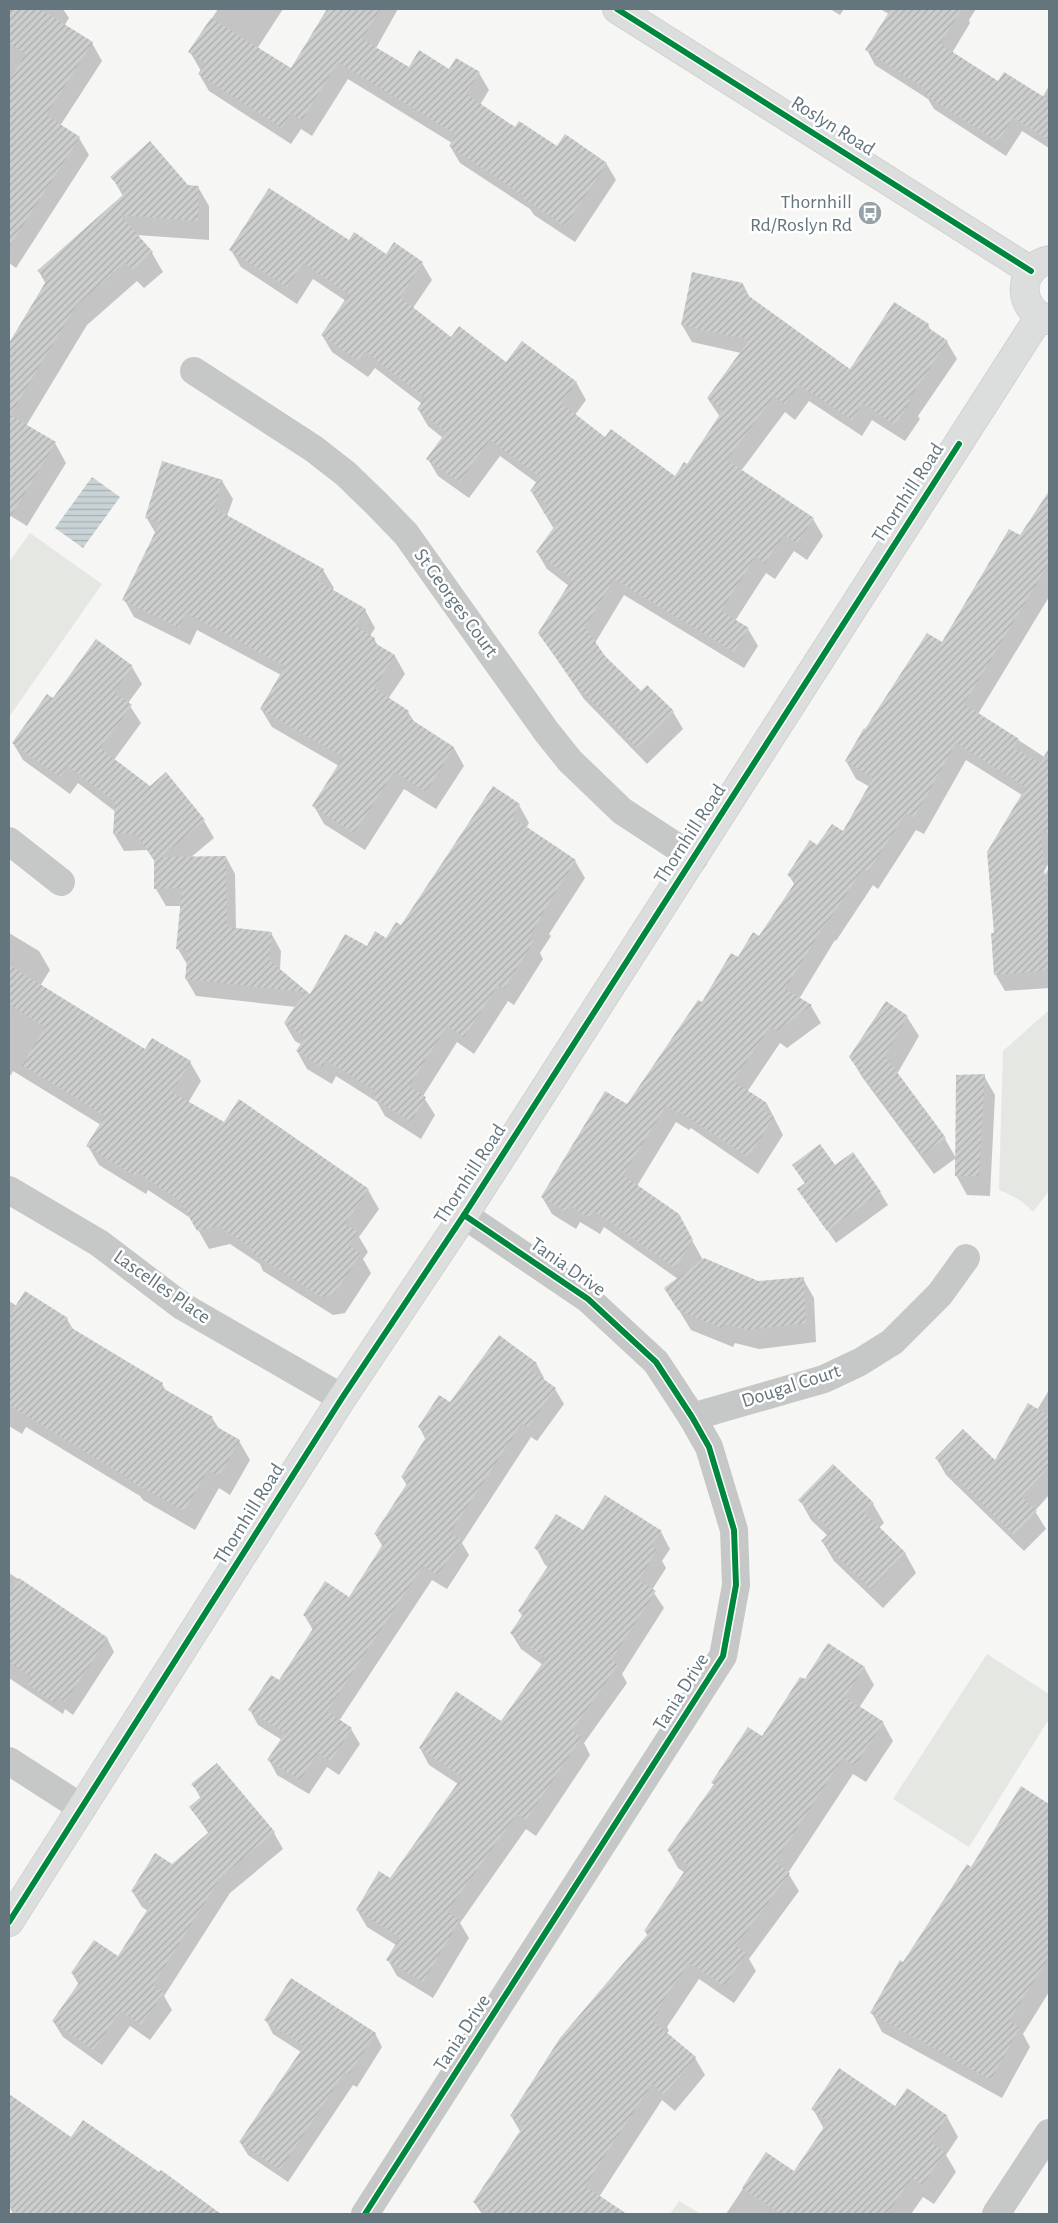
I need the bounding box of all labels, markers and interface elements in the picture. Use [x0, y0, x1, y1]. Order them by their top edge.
street label: Roslyn Road [788, 92, 878, 160]
place label: Thornhill Rd/Roslyn Rd [750, 192, 852, 235]
bus stop icon: Thornhill Rd/Roslyn Rd [857, 200, 883, 226]
street label: Thornhill Road [868, 439, 948, 547]
street label: St Georges Court [410, 545, 502, 661]
street label: Thornhill Road [650, 780, 730, 888]
street label: Thornhill Road [430, 1120, 510, 1228]
street label: Tania Drive [527, 1234, 609, 1300]
street label: Lascelles Place [110, 1246, 214, 1328]
street label: Dougal Court [739, 1360, 843, 1411]
street label: Thornhill Road [210, 1460, 288, 1568]
street label: Tania Drive [650, 1650, 712, 1734]
street label: Tania Drive [430, 1991, 494, 2075]

